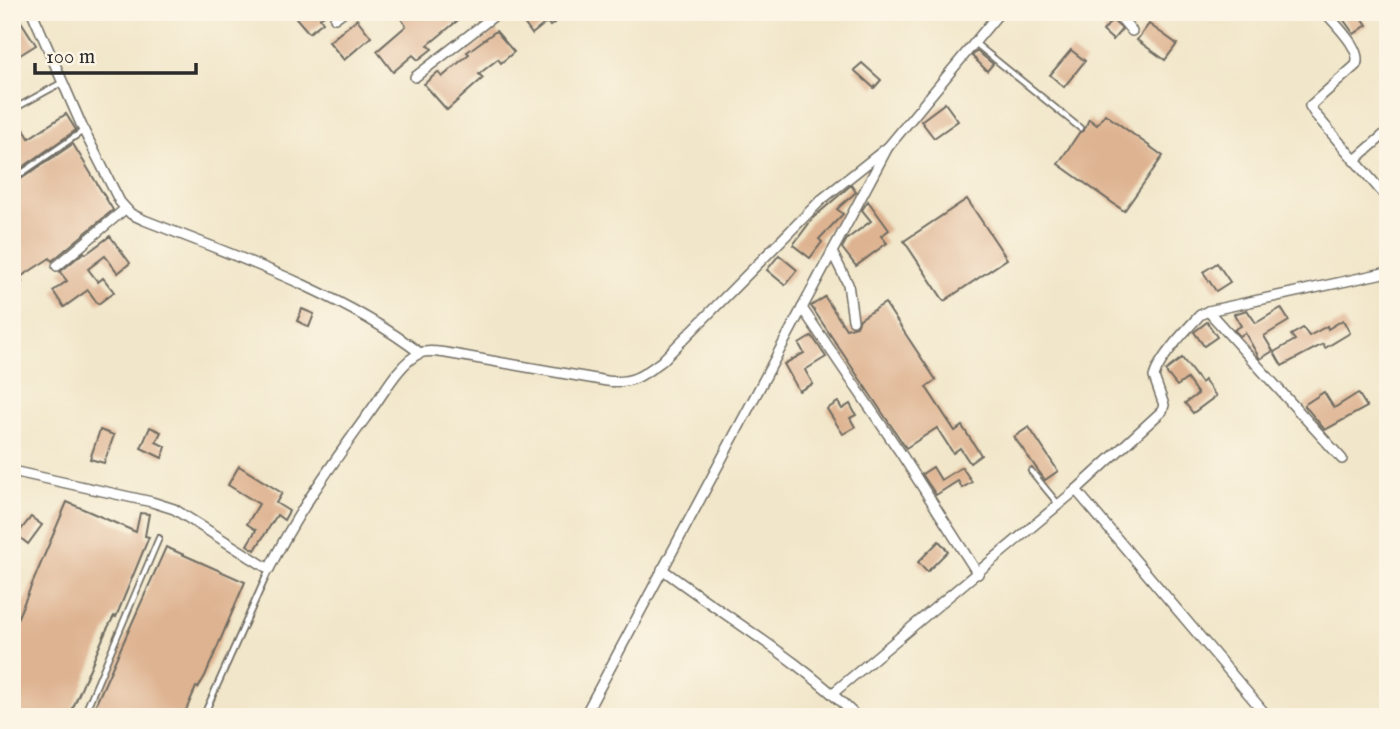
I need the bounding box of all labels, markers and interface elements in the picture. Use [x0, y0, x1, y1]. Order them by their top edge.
scale bar [35, 32, 196, 76]
text: 100 m [46, 44, 95, 71]

